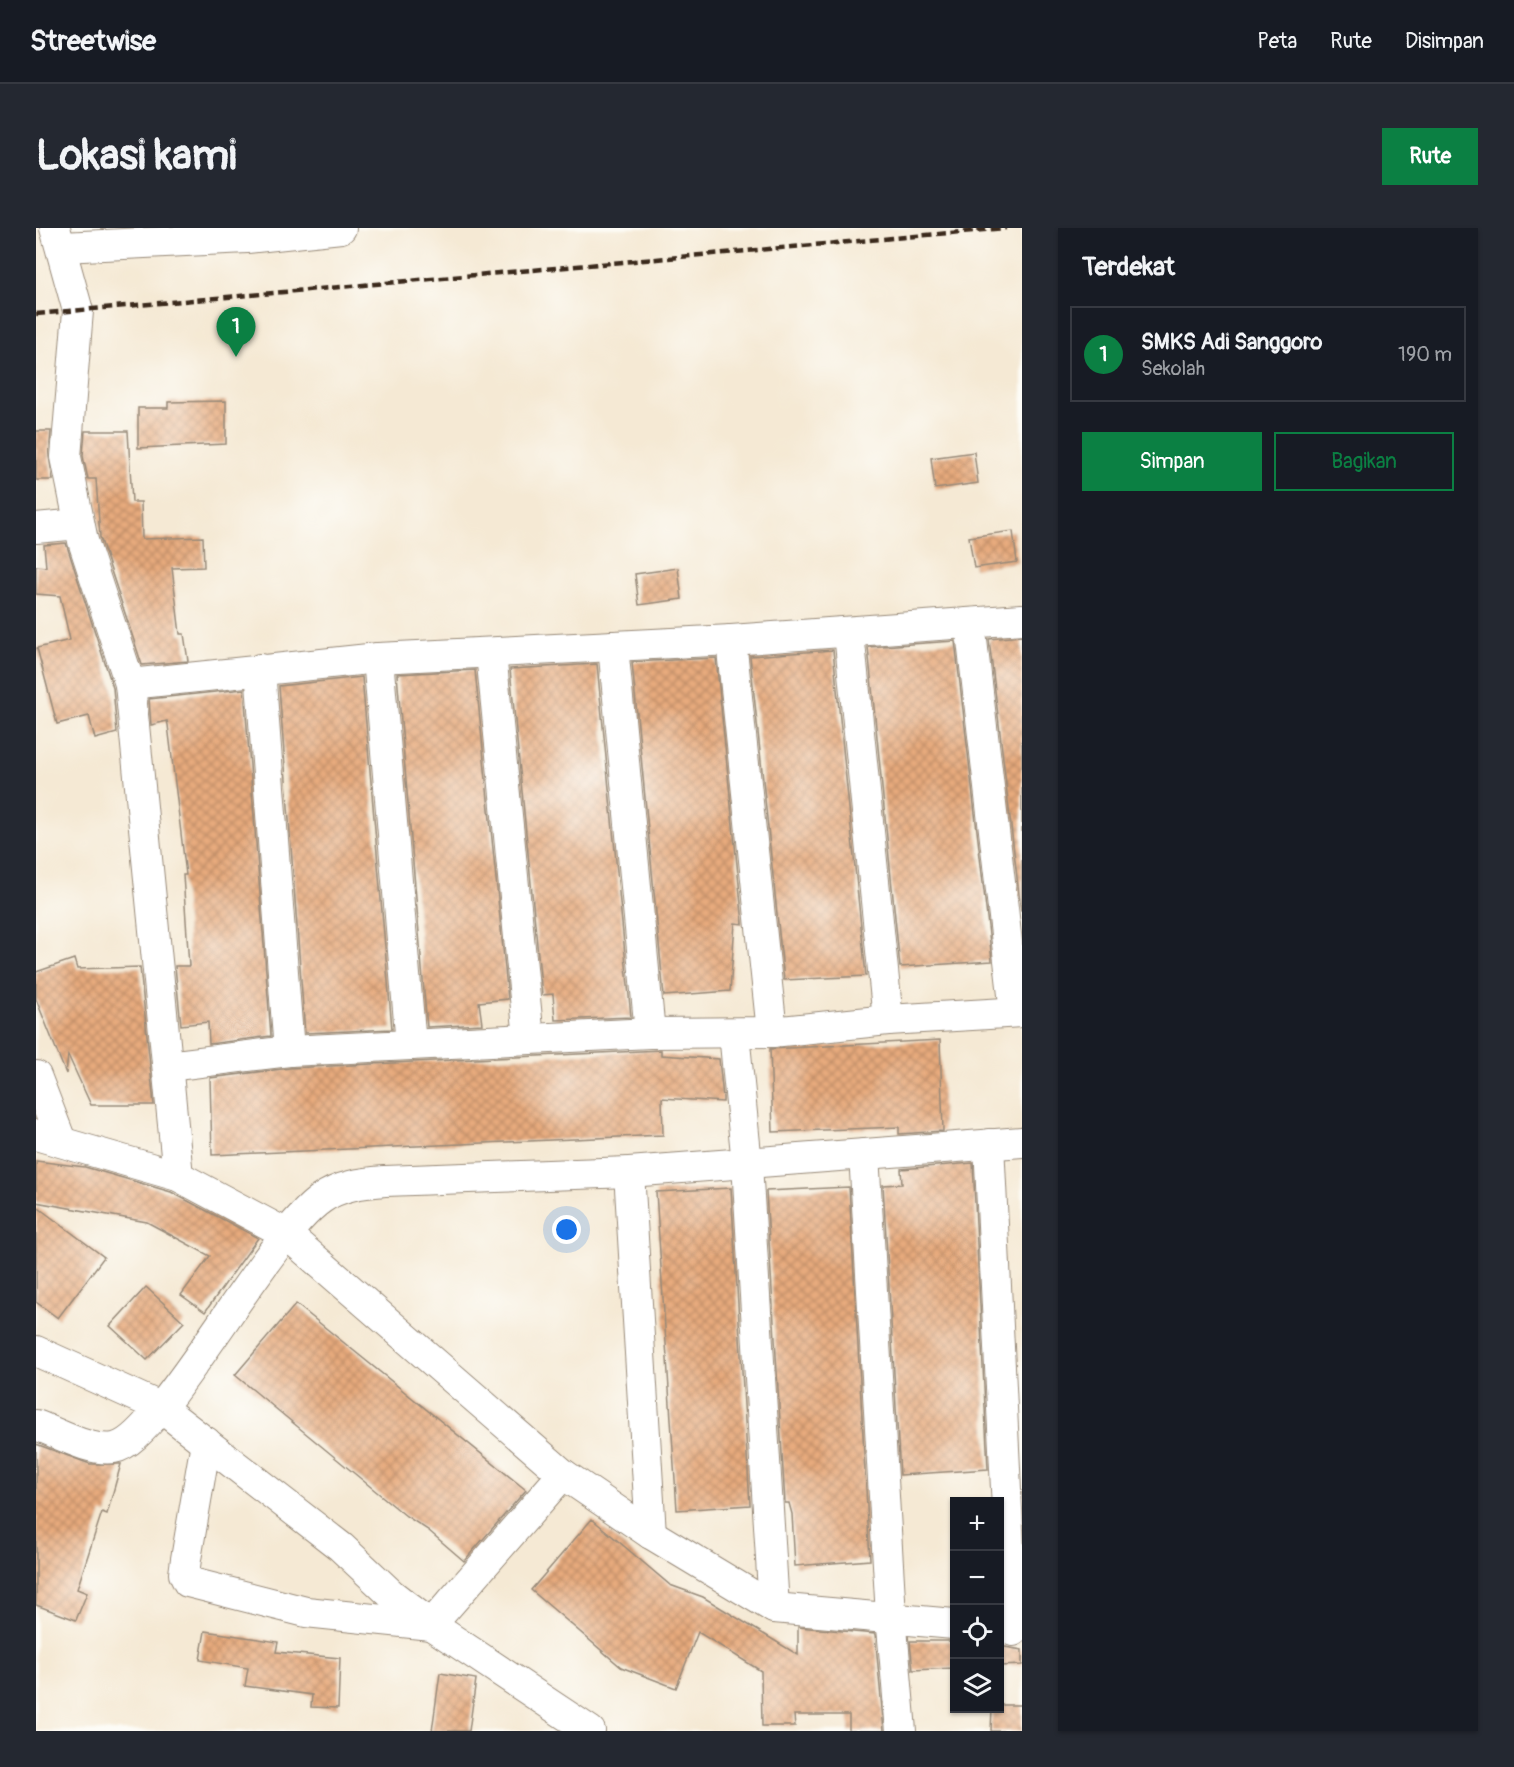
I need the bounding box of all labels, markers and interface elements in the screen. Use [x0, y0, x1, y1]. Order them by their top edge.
text: Streetwise [30, 24, 156, 59]
text: Peta [1257, 28, 1297, 55]
text: Rute [1330, 28, 1372, 55]
text: Disimpan [1405, 28, 1484, 55]
button: Rute [1382, 128, 1478, 185]
text: Lokasi kami [36, 130, 236, 182]
text: Terdekat [1082, 251, 1175, 283]
pin: 1 [216, 308, 256, 357]
text: SMKS Adi Sanggoro [1141, 328, 1322, 356]
text: 1 [1100, 342, 1107, 367]
text: 190 m [1398, 342, 1452, 367]
text: Sekolah [1141, 356, 1205, 381]
button: Simpan [1082, 432, 1262, 491]
button: Bagikan [1274, 432, 1454, 491]
your location [552, 1215, 581, 1244]
map controls [950, 1497, 1004, 1713]
button: + [950, 1497, 1004, 1551]
button: − [950, 1551, 1004, 1605]
button: locate [950, 1605, 1004, 1659]
button: layers [950, 1659, 1004, 1713]

